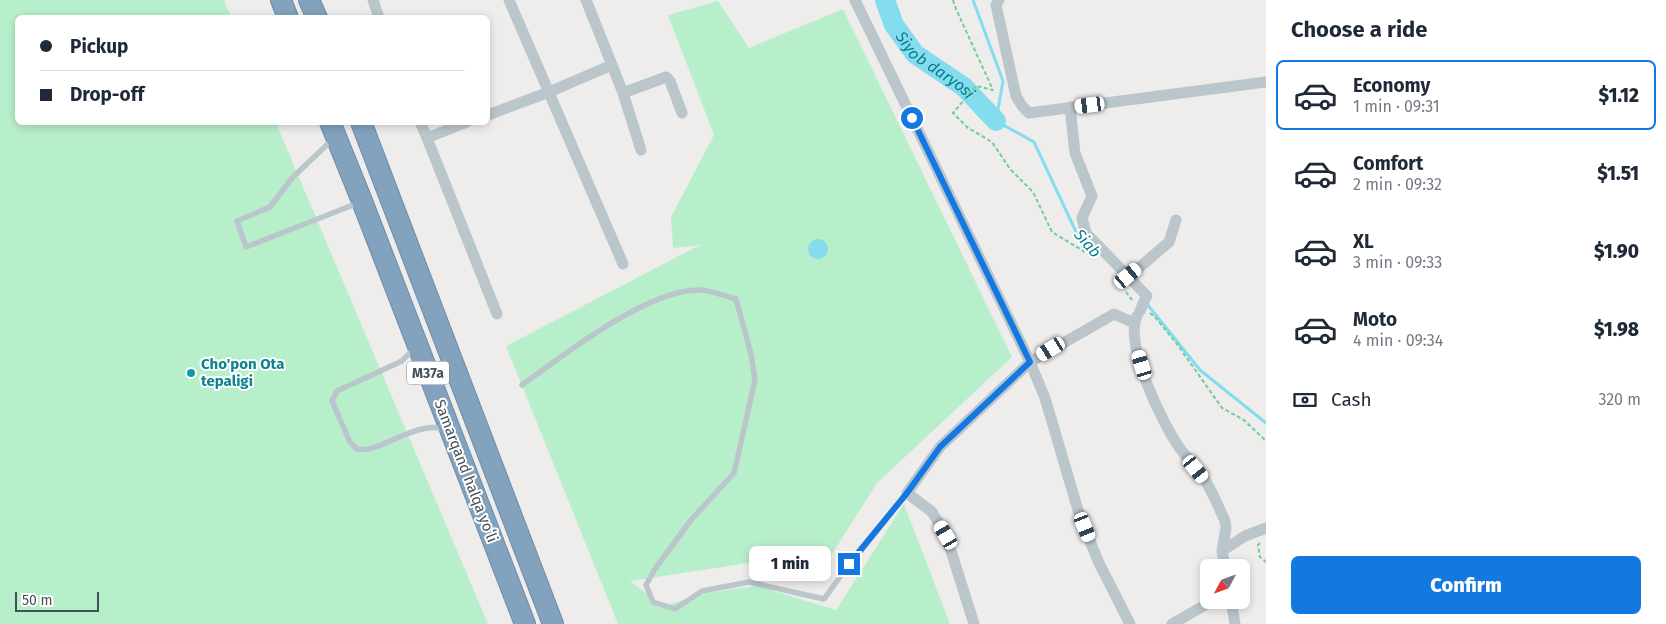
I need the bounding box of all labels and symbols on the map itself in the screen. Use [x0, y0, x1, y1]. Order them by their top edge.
water label: Siyob daryosi [891, 27, 979, 103]
car [1074, 96, 1105, 114]
route start [901, 107, 923, 129]
water label: Siab [1069, 224, 1105, 261]
car [1111, 261, 1144, 291]
car [1034, 335, 1067, 363]
car [1130, 348, 1153, 382]
place label: Cho'pon Ota tepaligi [201, 355, 284, 390]
road number: M37a [407, 362, 449, 384]
marker: Cho'pon Ota tepaligi [185, 367, 197, 379]
street label: Samarqand halqa yoʻli [430, 397, 502, 545]
car [1180, 453, 1211, 485]
car [1072, 510, 1097, 544]
car [932, 518, 959, 552]
callout: 1 min [749, 546, 832, 582]
route end [838, 553, 860, 575]
north arrow [1200, 559, 1250, 609]
scale bar [15, 589, 99, 612]

